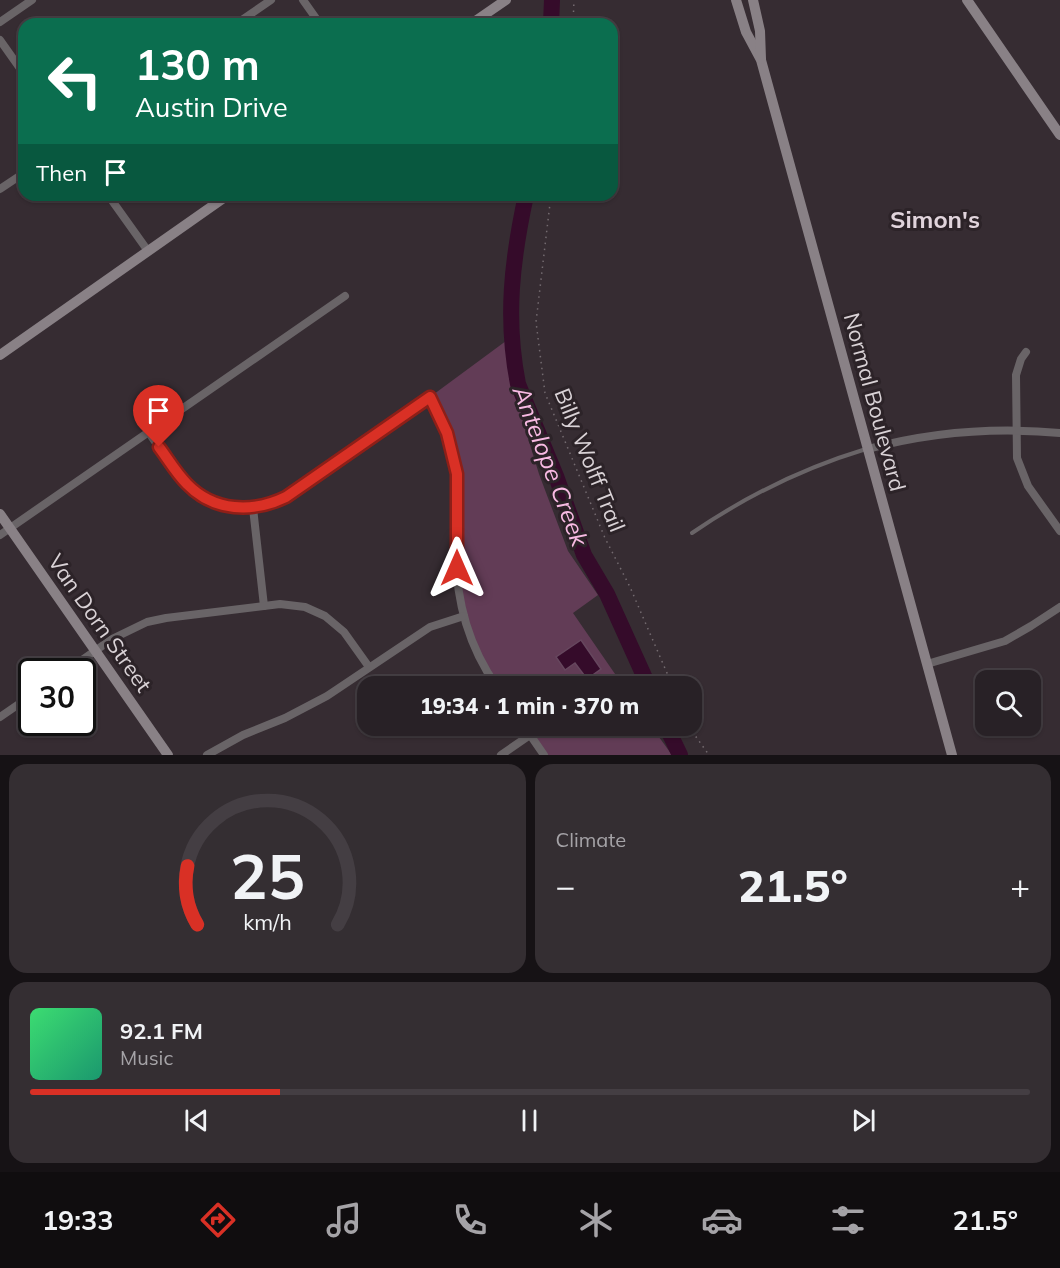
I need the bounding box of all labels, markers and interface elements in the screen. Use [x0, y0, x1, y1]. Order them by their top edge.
text: 130 m [135, 38, 260, 91]
icon: left [36, 42, 114, 120]
text: Austin Drive [135, 90, 288, 124]
icon: arrive [99, 156, 132, 189]
text: Then [36, 159, 87, 187]
district label: Simon's [890, 204, 980, 234]
street label: Normal Boulevard [838, 310, 912, 494]
water label: Antelope Creek [506, 381, 596, 551]
street label: Billy Wolff Trail [548, 384, 632, 536]
pin [133, 385, 184, 447]
icon: arrive [142, 394, 175, 427]
position arrow [425, 536, 489, 600]
street label: Van Dorn Street [42, 548, 158, 698]
speed limit sign: 30 [18, 658, 96, 736]
map controls [975, 670, 1041, 736]
button: search [975, 670, 1041, 736]
text: 19:34 · 1 min · 370 m [420, 692, 639, 720]
text: Climate [556, 827, 626, 852]
text: 25 [230, 836, 305, 915]
text: 21.5° [738, 857, 848, 913]
text: − [556, 865, 575, 906]
text: + [1010, 865, 1030, 906]
text: km/h [243, 909, 291, 936]
text: 92.1 FM [120, 1017, 203, 1045]
text: Music [120, 1045, 173, 1070]
icon: previous [180, 1104, 213, 1137]
icon: pause [513, 1104, 546, 1137]
icon: next [847, 1104, 880, 1137]
icon: directions [197, 1199, 239, 1241]
icon: music [323, 1199, 365, 1241]
icon: phone [449, 1199, 491, 1241]
icon: climate [575, 1199, 617, 1241]
icon: car [701, 1199, 743, 1241]
icon: filters [827, 1199, 869, 1241]
text: 19:33 [42, 1203, 113, 1237]
text: 21.5° [952, 1203, 1018, 1237]

